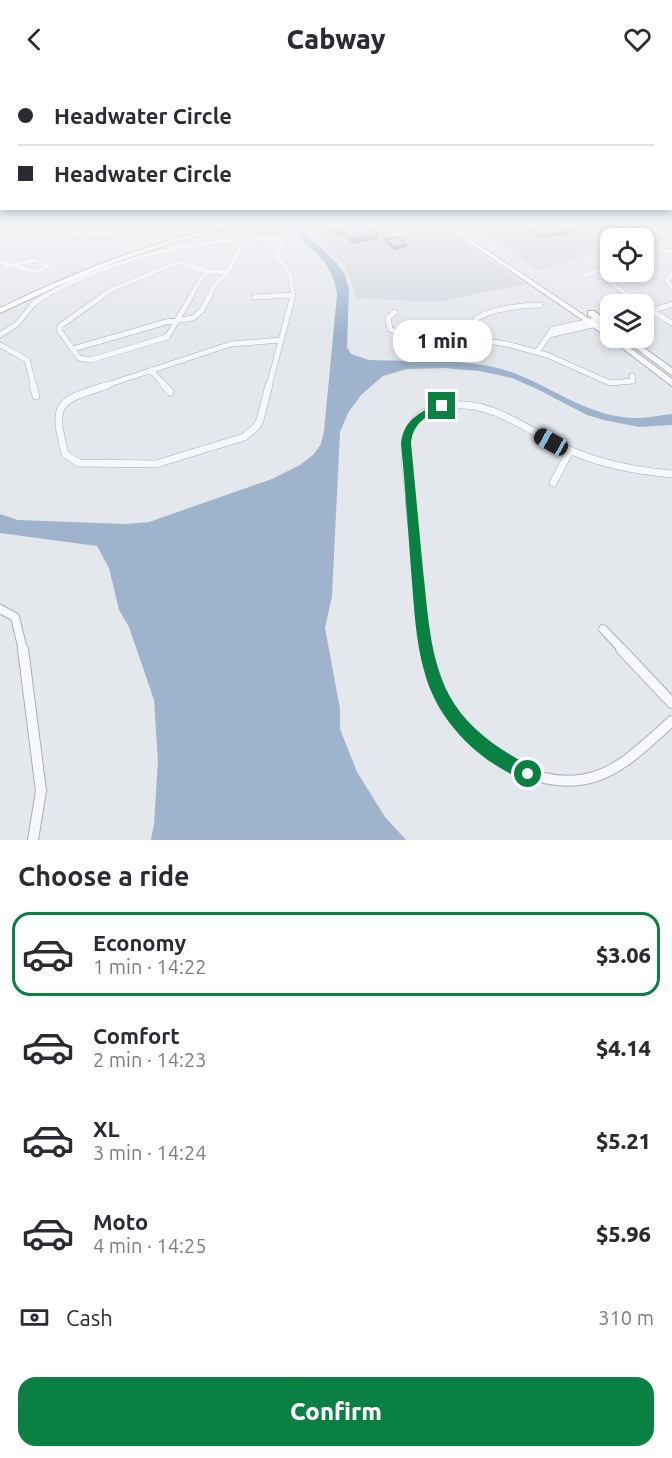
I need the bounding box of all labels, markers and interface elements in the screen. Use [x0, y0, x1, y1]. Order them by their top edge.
icon: back [18, 23, 51, 56]
icon: heart [621, 23, 654, 56]
text: Cabway [287, 24, 385, 54]
text: Headwater Circle [54, 103, 232, 128]
text: Headwater Circle [54, 161, 232, 186]
map controls [600, 228, 654, 348]
button: locate [600, 228, 654, 282]
button: layers [600, 294, 654, 348]
callout: 1 min [392, 319, 492, 361]
text: 1 min [417, 329, 468, 352]
route end [428, 392, 455, 419]
car [531, 425, 571, 459]
route start [514, 760, 541, 787]
text: Choose a ride [18, 861, 190, 891]
icon: car [21, 927, 75, 981]
text: Economy [93, 930, 186, 955]
text: $3.06 [596, 942, 651, 967]
text: 1 min · 14:22 [93, 955, 207, 978]
icon: car [21, 1020, 75, 1074]
text: Comfort [93, 1023, 180, 1048]
text: $4.14 [596, 1035, 651, 1060]
text: 2 min · 14:23 [93, 1048, 207, 1071]
icon: car [21, 1113, 75, 1167]
text: XL [93, 1116, 120, 1141]
text: $5.21 [596, 1128, 651, 1153]
text: 3 min · 14:24 [93, 1141, 207, 1164]
icon: car [21, 1206, 75, 1260]
text: Moto [93, 1209, 148, 1234]
text: $5.96 [596, 1221, 651, 1246]
text: 4 min · 14:25 [93, 1234, 207, 1257]
icon: cash [18, 1301, 51, 1334]
text: Cash [66, 1305, 113, 1330]
text: 310 m [598, 1306, 654, 1329]
button: Confirm [18, 1377, 654, 1446]

